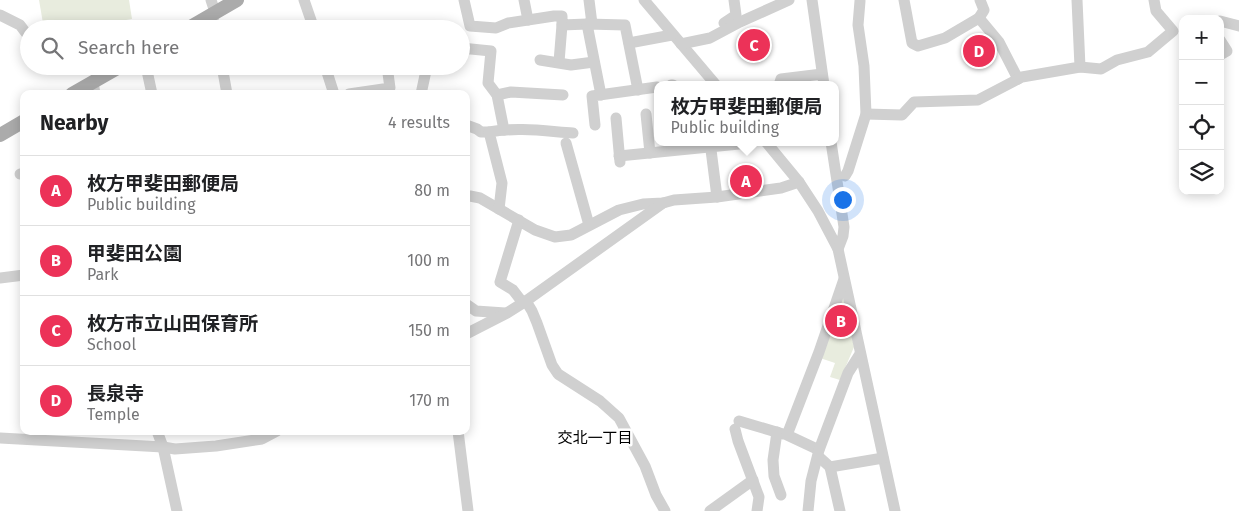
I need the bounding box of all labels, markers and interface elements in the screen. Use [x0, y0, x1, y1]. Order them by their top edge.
map controls [1179, 15, 1224, 195]
button: + [1179, 15, 1224, 60]
search box [20, 20, 470, 75]
pin: C [738, 26, 770, 64]
pin: D [963, 32, 995, 70]
icon: search [38, 34, 66, 62]
text: Search here [78, 36, 179, 59]
button: − [1179, 60, 1224, 105]
popup [654, 81, 839, 146]
text: 枚方甲斐田郵便局 [670, 95, 823, 118]
button: locate [1179, 105, 1224, 150]
text: Nearby [40, 110, 108, 136]
text: 4 results [388, 113, 450, 132]
text: Public building [670, 118, 779, 137]
button: layers [1179, 150, 1224, 195]
pin: A [730, 162, 762, 200]
text: 枚方甲斐田郵便局 [87, 172, 239, 195]
text: A [51, 181, 61, 200]
text: 80 m [414, 181, 450, 200]
your location [830, 187, 856, 213]
text: Public building [87, 195, 195, 214]
text: 甲斐田公園 [87, 242, 182, 265]
text: B [51, 251, 61, 270]
text: 100 m [407, 251, 450, 270]
text: Park [87, 265, 119, 284]
pin: B [825, 302, 857, 340]
text: 枚方市立山田保育所 [87, 312, 258, 335]
text: C [51, 321, 61, 340]
text: 150 m [408, 321, 450, 340]
text: School [87, 335, 136, 354]
text: 長泉寺 [87, 382, 144, 405]
text: D [51, 391, 61, 410]
text: 170 m [409, 391, 450, 410]
text: Temple [87, 405, 140, 424]
district label: 交北一丁目 [557, 429, 633, 447]

